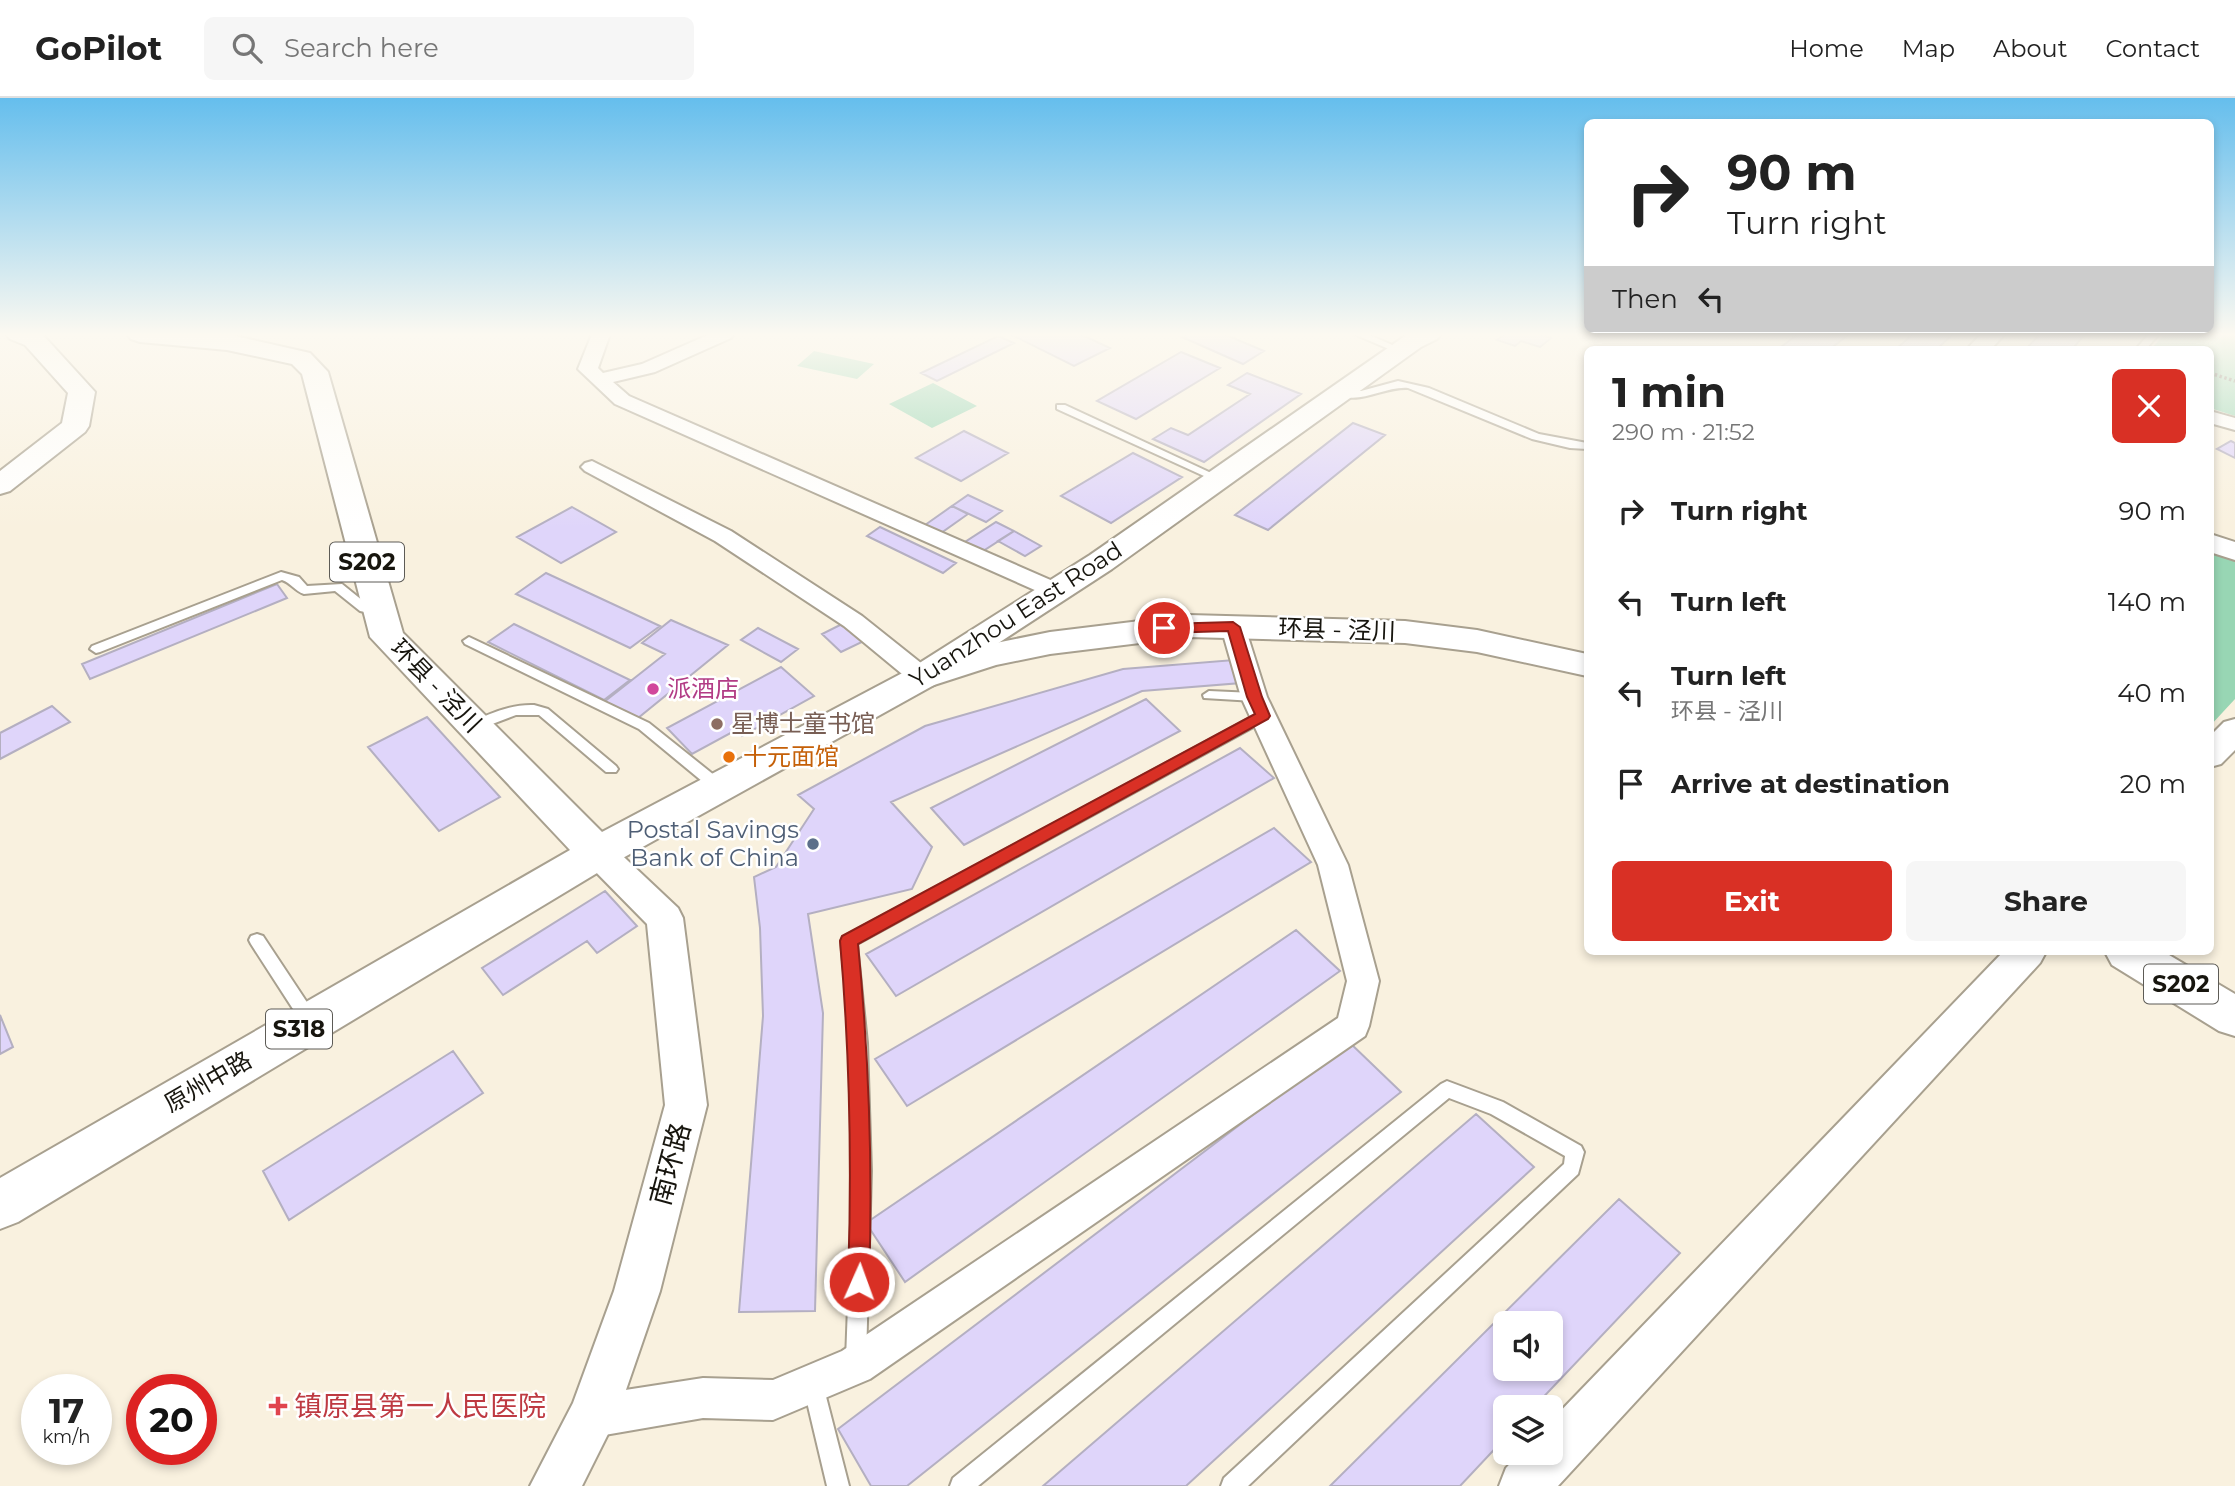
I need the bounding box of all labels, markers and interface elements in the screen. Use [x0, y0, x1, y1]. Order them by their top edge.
search box [204, 17, 694, 80]
text: GoPilot [35, 28, 162, 68]
icon: search [228, 29, 266, 67]
text: Search here [284, 32, 439, 64]
text: Home [1789, 34, 1864, 63]
text: Map [1902, 34, 1955, 63]
text: About [1993, 34, 2067, 63]
text: Contact [2105, 34, 2200, 63]
text: 90 m [1727, 143, 1857, 202]
icon: right [1612, 147, 1703, 238]
text: Turn right [1727, 203, 1887, 242]
icon: left [1692, 280, 1730, 318]
text: Then [1612, 283, 1678, 315]
text: 1 min [1612, 366, 1726, 418]
button: close [2112, 369, 2186, 443]
text: 290 m · 21:52 [1612, 418, 1755, 446]
icon: right [1612, 492, 1650, 530]
text: Turn right [1671, 495, 1807, 527]
text: 90 m [2119, 495, 2186, 527]
street label: Yuanzhou East Road [904, 535, 1127, 694]
road number: S202 [330, 543, 404, 582]
icon: left [1612, 583, 1650, 621]
text: Turn left [1671, 586, 1787, 618]
text: 140 m [2108, 586, 2186, 618]
pin [1134, 598, 1194, 658]
icon: arrive [1145, 609, 1183, 647]
street label: 环县 - 泾川 [1278, 613, 1396, 646]
street label: 环县 - 泾川 [385, 633, 488, 738]
text: Turn left [1671, 660, 1787, 692]
place label: 派酒店 [667, 674, 739, 703]
icon: left [1612, 674, 1650, 712]
text: 40 m [2117, 677, 2186, 709]
marker: 派酒店 [645, 681, 661, 697]
text: 环县 - 泾川 [1671, 697, 1784, 725]
place label: 星博士童书馆 [731, 709, 875, 738]
marker: 星博士童书馆 [709, 716, 725, 732]
place label: 十元面馆 [743, 742, 839, 771]
marker: 十元面馆 [721, 749, 737, 765]
icon: arrive [1612, 765, 1650, 803]
text: Arrive at destination [1671, 768, 1950, 800]
text: 20 m [2120, 768, 2186, 800]
place label: Postal Savings Bank of China [627, 815, 799, 872]
marker: Postal Savings Bank of China [805, 836, 821, 852]
button: Exit [1612, 861, 1892, 941]
button: Share [1906, 861, 2186, 941]
road number: S202 [2144, 964, 2218, 1004]
road number: S318 [266, 1010, 332, 1048]
street label: 原州中路 [159, 1045, 257, 1118]
street label: 南环路 [643, 1119, 697, 1209]
position arrow [822, 1245, 896, 1319]
map controls [1493, 1311, 1563, 1465]
button: sound [1493, 1311, 1563, 1381]
speed limit sign: 20 [126, 1374, 217, 1465]
text: 17 [49, 1389, 84, 1432]
place label: 镇原县第一人民医院 [294, 1389, 546, 1423]
button: layers [1493, 1395, 1563, 1465]
marker: 镇原县第一人民医院 [268, 1396, 288, 1416]
text: km/h [42, 1426, 91, 1448]

